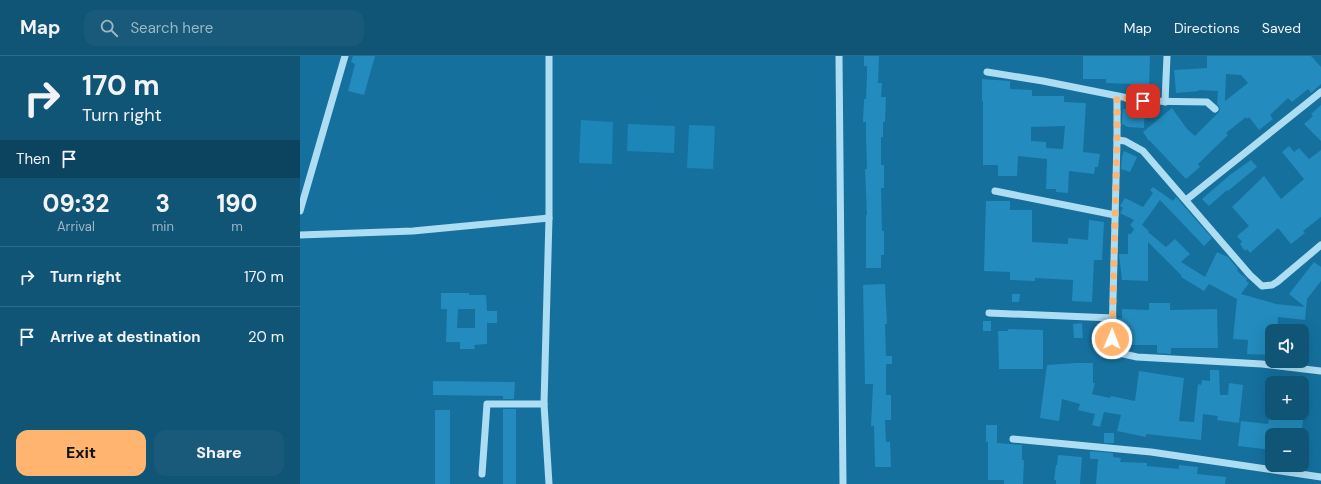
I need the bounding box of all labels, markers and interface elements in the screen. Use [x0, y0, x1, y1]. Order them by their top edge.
search box [84, 10, 364, 46]
text: Map [20, 15, 60, 40]
icon: search [98, 17, 120, 39]
text: Search here [130, 18, 213, 38]
text: Map [1124, 19, 1152, 37]
text: Directions [1174, 19, 1240, 37]
text: Saved [1262, 19, 1301, 37]
text: 170 m [82, 67, 160, 104]
icon: right [16, 72, 68, 124]
pin [1126, 84, 1160, 118]
icon: arrive [1132, 90, 1154, 112]
text: Turn right [82, 103, 162, 127]
icon: arrive [58, 148, 80, 170]
text: Then [16, 149, 50, 169]
text: 09:32 [42, 188, 109, 219]
text: 3 [156, 188, 170, 219]
text: 190 [216, 188, 257, 219]
text: Arrival [57, 218, 95, 235]
text: min [152, 218, 174, 235]
text: m [231, 218, 243, 235]
icon: right [16, 266, 38, 288]
text: Turn right [50, 267, 121, 287]
text: 170 m [244, 267, 284, 287]
position arrow [1091, 318, 1133, 360]
map controls [1265, 324, 1309, 472]
button: sound [1265, 324, 1309, 368]
icon: arrive [16, 326, 38, 348]
text: Arrive at destination [50, 327, 201, 347]
text: 20 m [248, 327, 284, 347]
button: + [1265, 376, 1309, 420]
button: − [1265, 428, 1309, 472]
button: Exit [16, 430, 146, 476]
button: Share [154, 430, 284, 476]

